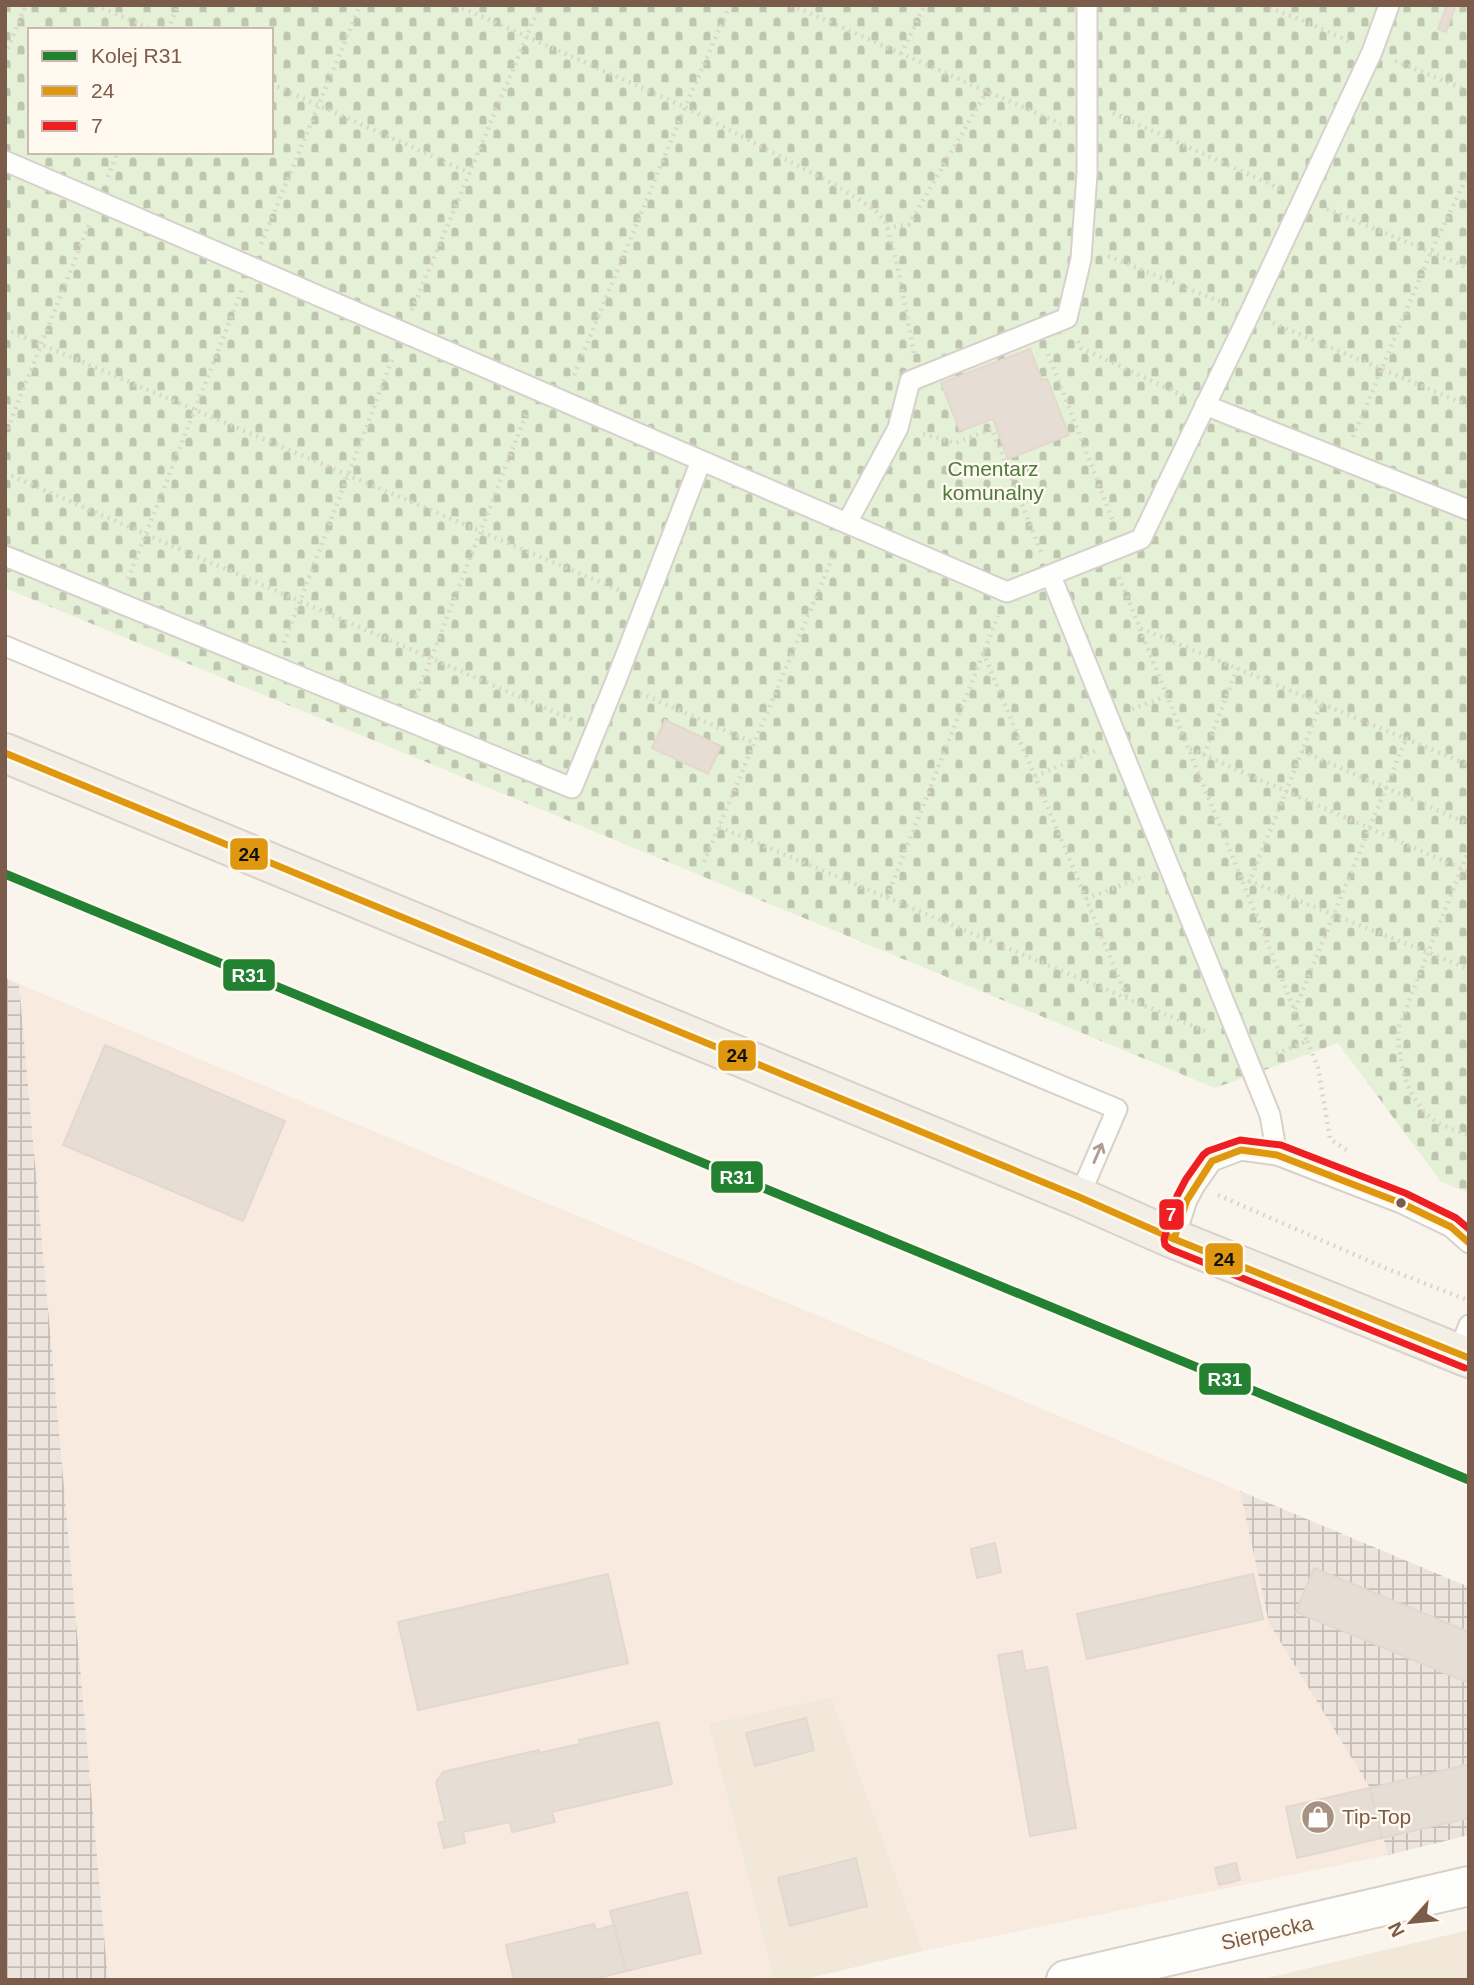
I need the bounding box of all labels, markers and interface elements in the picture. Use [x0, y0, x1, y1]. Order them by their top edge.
legend [28, 28, 273, 154]
text: Kolej R31 [91, 44, 182, 67]
text: 24 [91, 79, 115, 102]
text: 7 [91, 114, 103, 137]
park label: Cmentarz komunalny [942, 457, 1044, 504]
line badge: 24 [229, 837, 269, 871]
text: 24 [238, 844, 260, 865]
line badge: R31 [222, 958, 276, 992]
text: R31 [232, 965, 267, 986]
line badge: 24 [717, 1039, 757, 1072]
text: 24 [726, 1045, 748, 1066]
one-way arrow [1092, 1143, 1105, 1165]
line badge: R31 [710, 1160, 764, 1194]
text: R31 [720, 1167, 755, 1188]
unlabelled marker [1394, 1196, 1408, 1210]
line badge: 7 [1158, 1198, 1185, 1231]
text: 7 [1166, 1204, 1176, 1225]
line badge: 24 [1204, 1242, 1244, 1276]
text: 24 [1213, 1249, 1235, 1270]
line badge: R31 [1198, 1362, 1252, 1396]
text: R31 [1208, 1369, 1243, 1390]
shop icon: Tip-Top [1299, 1798, 1337, 1836]
place label: Tip-Top [1342, 1805, 1411, 1828]
north arrow [1376, 1887, 1446, 1957]
street label: Sierpecka [1219, 1911, 1315, 1954]
text: N [1384, 1919, 1409, 1940]

